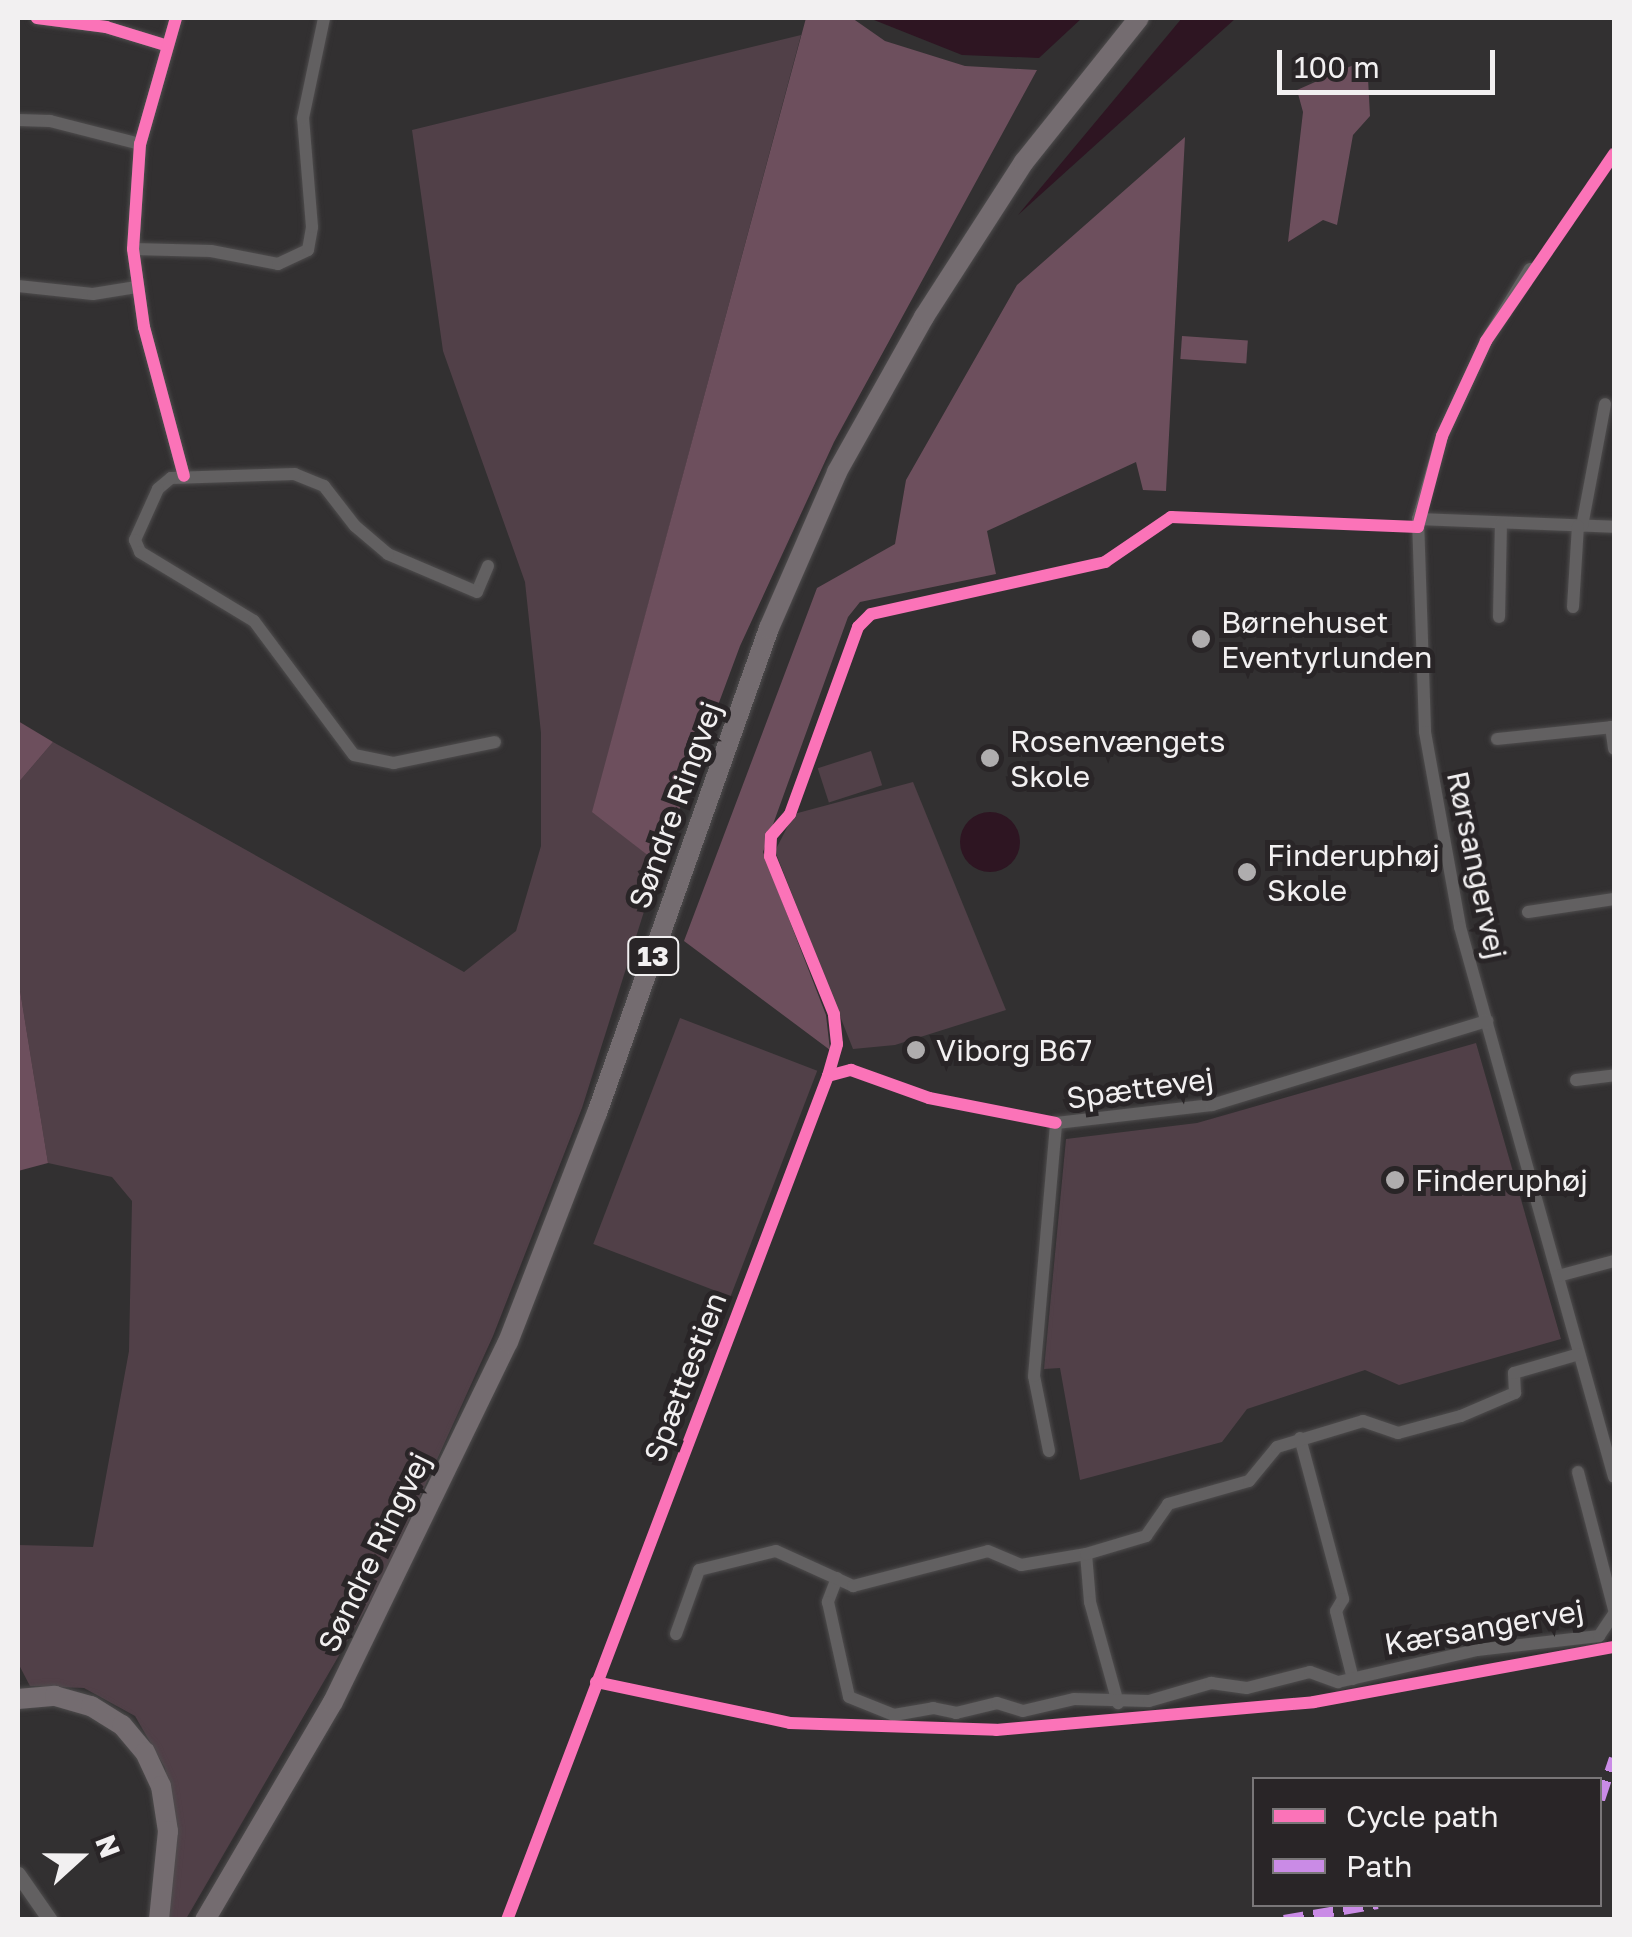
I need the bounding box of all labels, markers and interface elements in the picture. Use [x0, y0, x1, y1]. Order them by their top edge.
scale bar [1282, 30, 1500, 92]
text: 100 m [1294, 49, 1380, 85]
place label: Børnehuset Eventyrlunden [1221, 604, 1432, 674]
marker: Børnehuset Eventyrlunden [1190, 628, 1212, 650]
street label: Søndre Ringvej [621, 697, 729, 913]
place label: Rosenvængets Skole [1010, 723, 1225, 794]
marker: Rosenvængets Skole [979, 747, 1001, 769]
street label: Rørsangervej [1440, 768, 1514, 962]
place label: Finderuphøj Skole [1267, 837, 1440, 908]
marker: Finderuphøj Skole [1236, 861, 1258, 883]
road number: 13 [626, 933, 680, 979]
place label: Viborg B67 [936, 1032, 1092, 1068]
marker: Viborg B67 [905, 1039, 927, 1061]
street label: Spættevej [1064, 1060, 1216, 1116]
place label: Finderuphøj [1415, 1162, 1588, 1198]
marker: Finderuphøj [1384, 1169, 1406, 1191]
street label: Spættestien [636, 1287, 734, 1467]
street label: Søndre Ringvej [310, 1446, 438, 1658]
street label: Kærsangervej [1382, 1592, 1586, 1662]
legend [1252, 1777, 1602, 1907]
text: Cycle path [1346, 1798, 1499, 1834]
north arrow [30, 1807, 130, 1907]
text: N [89, 1830, 128, 1862]
text: Path [1346, 1848, 1412, 1884]

